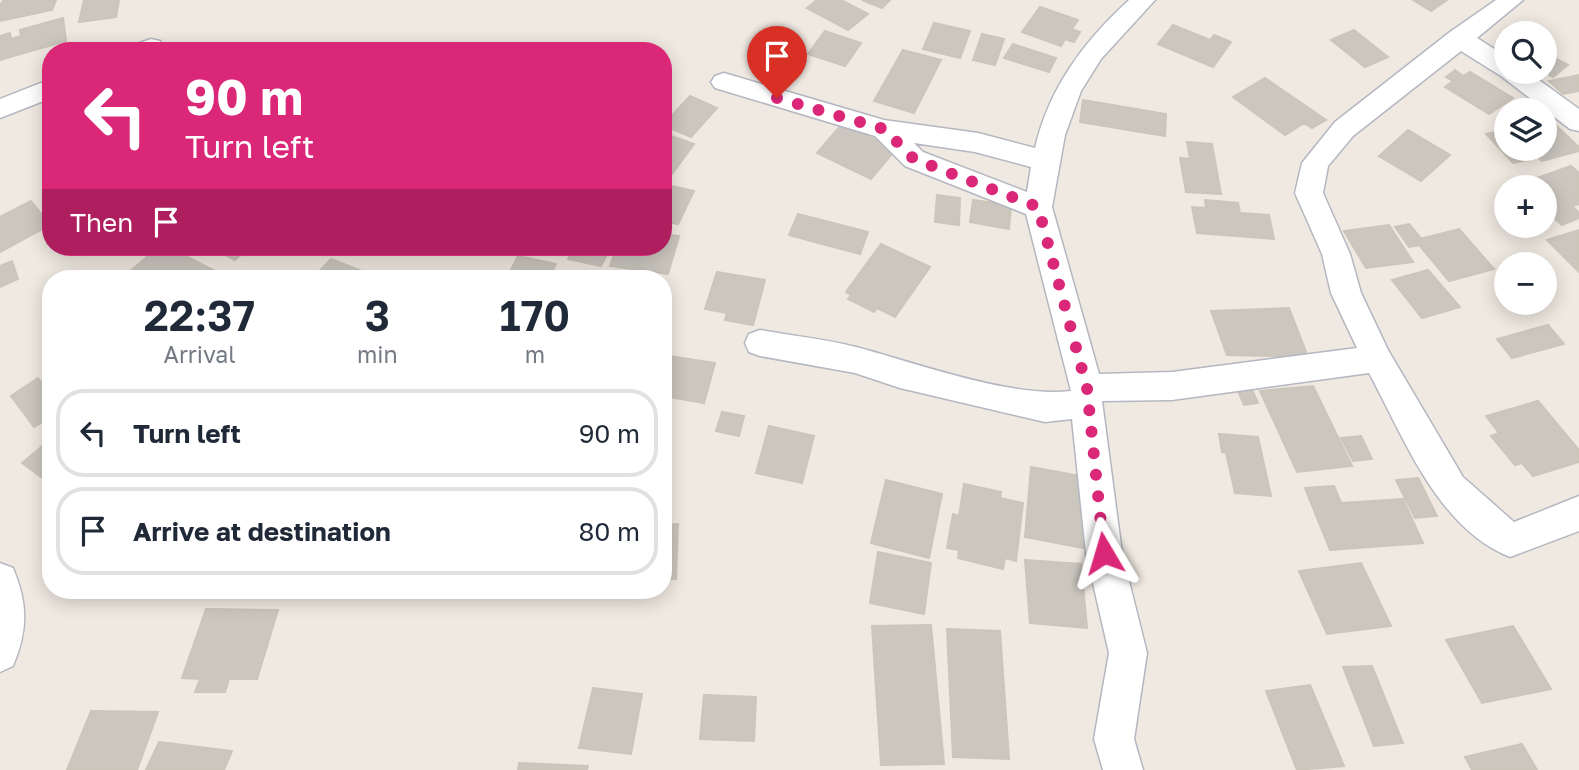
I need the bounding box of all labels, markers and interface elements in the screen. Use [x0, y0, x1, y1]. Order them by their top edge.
map controls [1494, 21, 1557, 315]
button: search [1494, 21, 1557, 84]
pin [747, 26, 807, 98]
icon: arrive [758, 37, 796, 75]
text: 90 m [185, 67, 303, 126]
icon: left [70, 70, 161, 161]
button: layers [1494, 98, 1557, 161]
text: Turn left [185, 127, 314, 165]
button: + [1494, 175, 1557, 238]
icon: arrive [147, 203, 185, 241]
text: Then [70, 207, 133, 238]
button: − [1494, 252, 1557, 315]
text: 22:37 [144, 290, 255, 340]
text: 3 [365, 290, 390, 340]
text: 170 [500, 290, 570, 340]
text: Arrival [163, 340, 236, 368]
text: min [357, 340, 398, 368]
text: m [525, 340, 545, 368]
icon: left [74, 414, 112, 452]
text: Turn left [133, 418, 241, 449]
text: 90 m [579, 418, 640, 449]
icon: arrive [74, 512, 112, 550]
text: Arrive at destination [133, 516, 391, 547]
text: 80 m [579, 516, 640, 547]
position arrow [1067, 516, 1141, 590]

